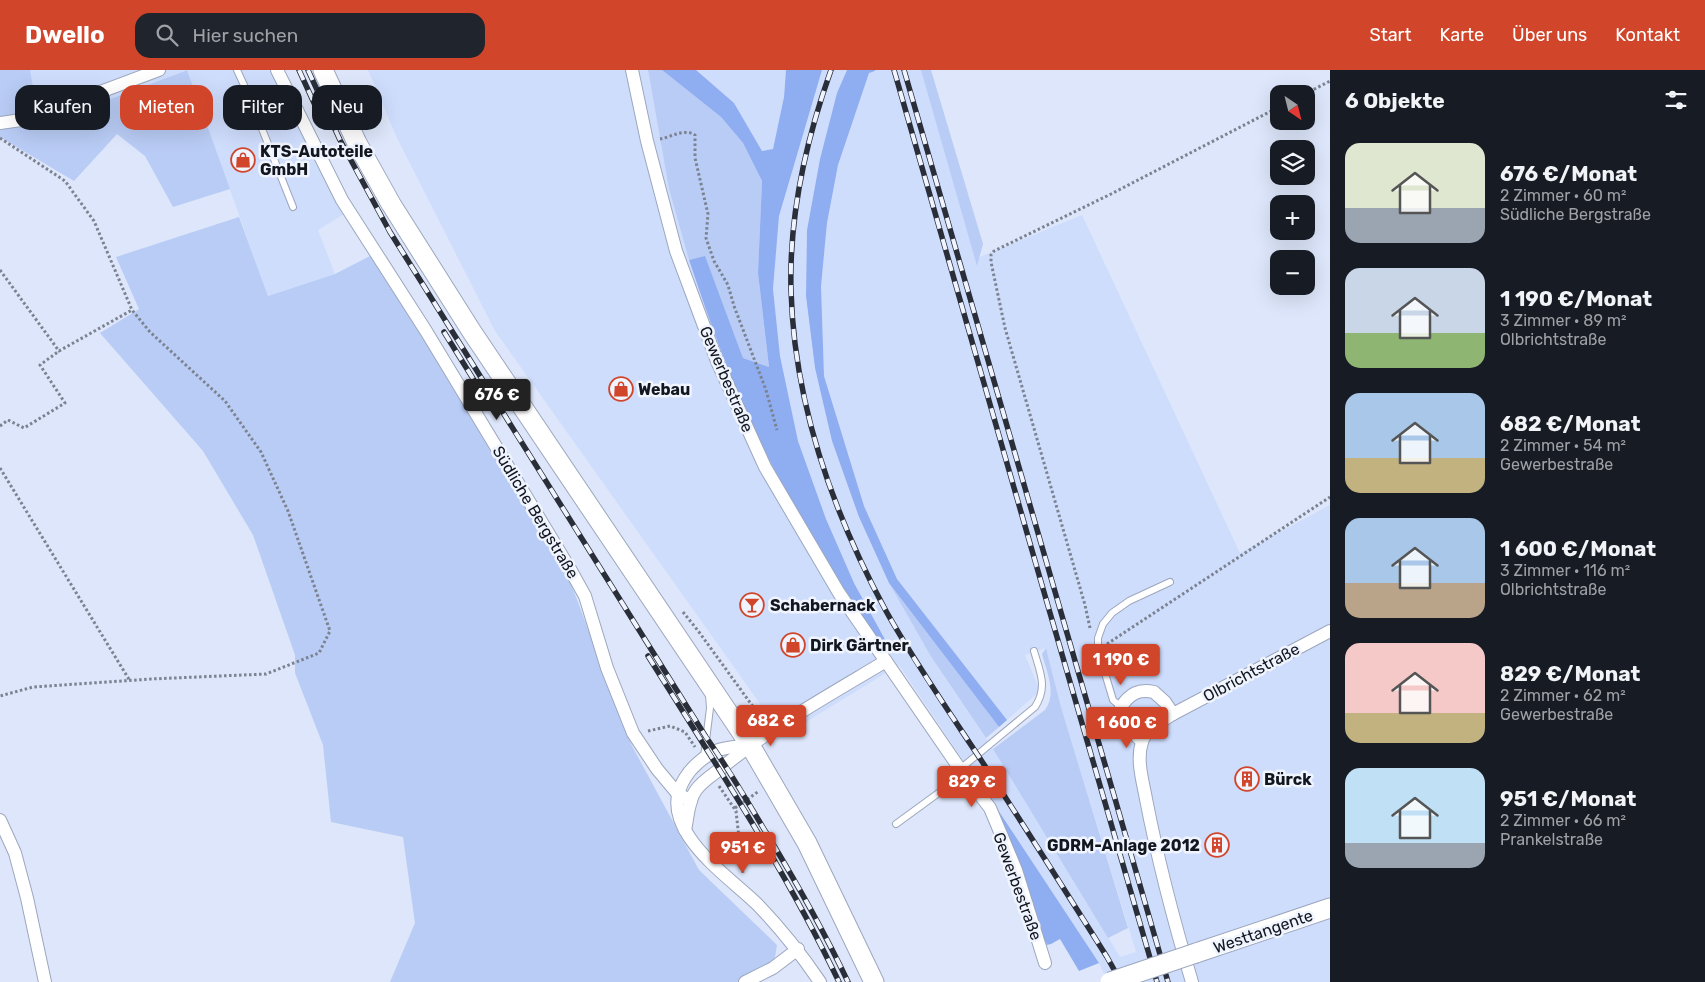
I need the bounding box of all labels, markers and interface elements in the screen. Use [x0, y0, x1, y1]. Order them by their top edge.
search box [135, 13, 485, 58]
text: Dwello [25, 21, 105, 49]
icon: search [153, 21, 181, 49]
text: Hier suchen [193, 24, 298, 47]
text: Start [1369, 24, 1412, 46]
text: Karte [1440, 24, 1484, 46]
text: Über uns [1512, 24, 1587, 46]
text: Kontakt [1615, 24, 1680, 46]
chip: Kaufen [15, 85, 110, 130]
chip: Mieten [120, 85, 213, 130]
chip: Filter [223, 85, 302, 130]
chip: Neu [312, 85, 382, 130]
north arrow [1270, 85, 1315, 130]
map controls [1270, 85, 1315, 295]
icon: filters [1662, 86, 1690, 114]
text: 6 Objekte [1345, 88, 1445, 113]
button: layers [1270, 140, 1315, 185]
place label: KTS-Autoteile GmbH [260, 142, 373, 179]
shop icon: KTS-Autoteile GmbH [230, 147, 256, 173]
text: 676 €/Monat [1500, 161, 1637, 186]
icon: home [1385, 163, 1445, 223]
text: 2 Zimmer · 60 m² [1500, 186, 1626, 205]
button: + [1270, 195, 1315, 240]
text: Südliche Bergstraße [1500, 205, 1651, 224]
button: − [1270, 250, 1315, 295]
text: 1 190 €/Monat [1500, 286, 1652, 311]
icon: home [1385, 288, 1445, 348]
text: 3 Zimmer · 89 m² [1500, 311, 1627, 330]
street label: Gewerbestraße [696, 323, 757, 435]
text: Olbrichtstraße [1500, 330, 1606, 349]
shop icon: Webau [608, 376, 634, 402]
pin: 676 € [462, 378, 532, 421]
place label: Webau [638, 380, 690, 399]
text: 676 € [474, 385, 520, 404]
text: 682 €/Monat [1500, 411, 1640, 436]
icon: home [1385, 413, 1445, 473]
text: 2 Zimmer · 54 m² [1500, 436, 1626, 455]
street label: Südliche Bergstraße [489, 443, 583, 582]
text: Gewerbestraße [1500, 455, 1613, 474]
text: 1 600 €/Monat [1500, 536, 1656, 561]
icon: home [1385, 538, 1445, 598]
text: 3 Zimmer · 116 m² [1500, 561, 1630, 580]
text: Olbrichtstraße [1500, 580, 1606, 599]
bar icon: Schabernack [739, 592, 765, 618]
place label: Schabernack [770, 596, 876, 615]
shop icon: Dirk Gärtner [780, 632, 806, 658]
place label: Dirk Gärtner [810, 636, 909, 655]
street label: Olbrichtstraße [1200, 639, 1303, 706]
pin: 1 190 € [1075, 644, 1167, 686]
text: 1 190 € [1093, 650, 1149, 669]
text: 829 €/Monat [1500, 661, 1640, 686]
icon: home [1385, 663, 1445, 723]
text: 2 Zimmer · 62 m² [1500, 686, 1626, 705]
pin: 682 € [736, 704, 806, 747]
text: Gewerbestraße [1500, 705, 1613, 724]
pin: 1 600 € [1081, 706, 1173, 749]
text: 682 € [747, 711, 795, 730]
text: 1 600 € [1097, 713, 1157, 732]
pin: 829 € [937, 766, 1007, 808]
building icon: Bürck [1234, 766, 1260, 792]
place label: Bürck [1264, 770, 1312, 789]
text: 829 € [948, 772, 996, 791]
text: 951 €/Monat [1500, 786, 1636, 811]
icon: home [1385, 788, 1445, 848]
text: 2 Zimmer · 66 m² [1500, 811, 1626, 830]
street label: Gewerbestraße [989, 830, 1046, 943]
text: Prankelstraße [1500, 830, 1603, 849]
pin: 951 € [708, 832, 778, 874]
building icon: GDRM-Anlage 2012 [1204, 832, 1230, 858]
place label: GDRM-Anlage 2012 [1047, 836, 1200, 855]
text: 951 € [721, 838, 765, 857]
street label: Westtangente [1211, 906, 1315, 957]

